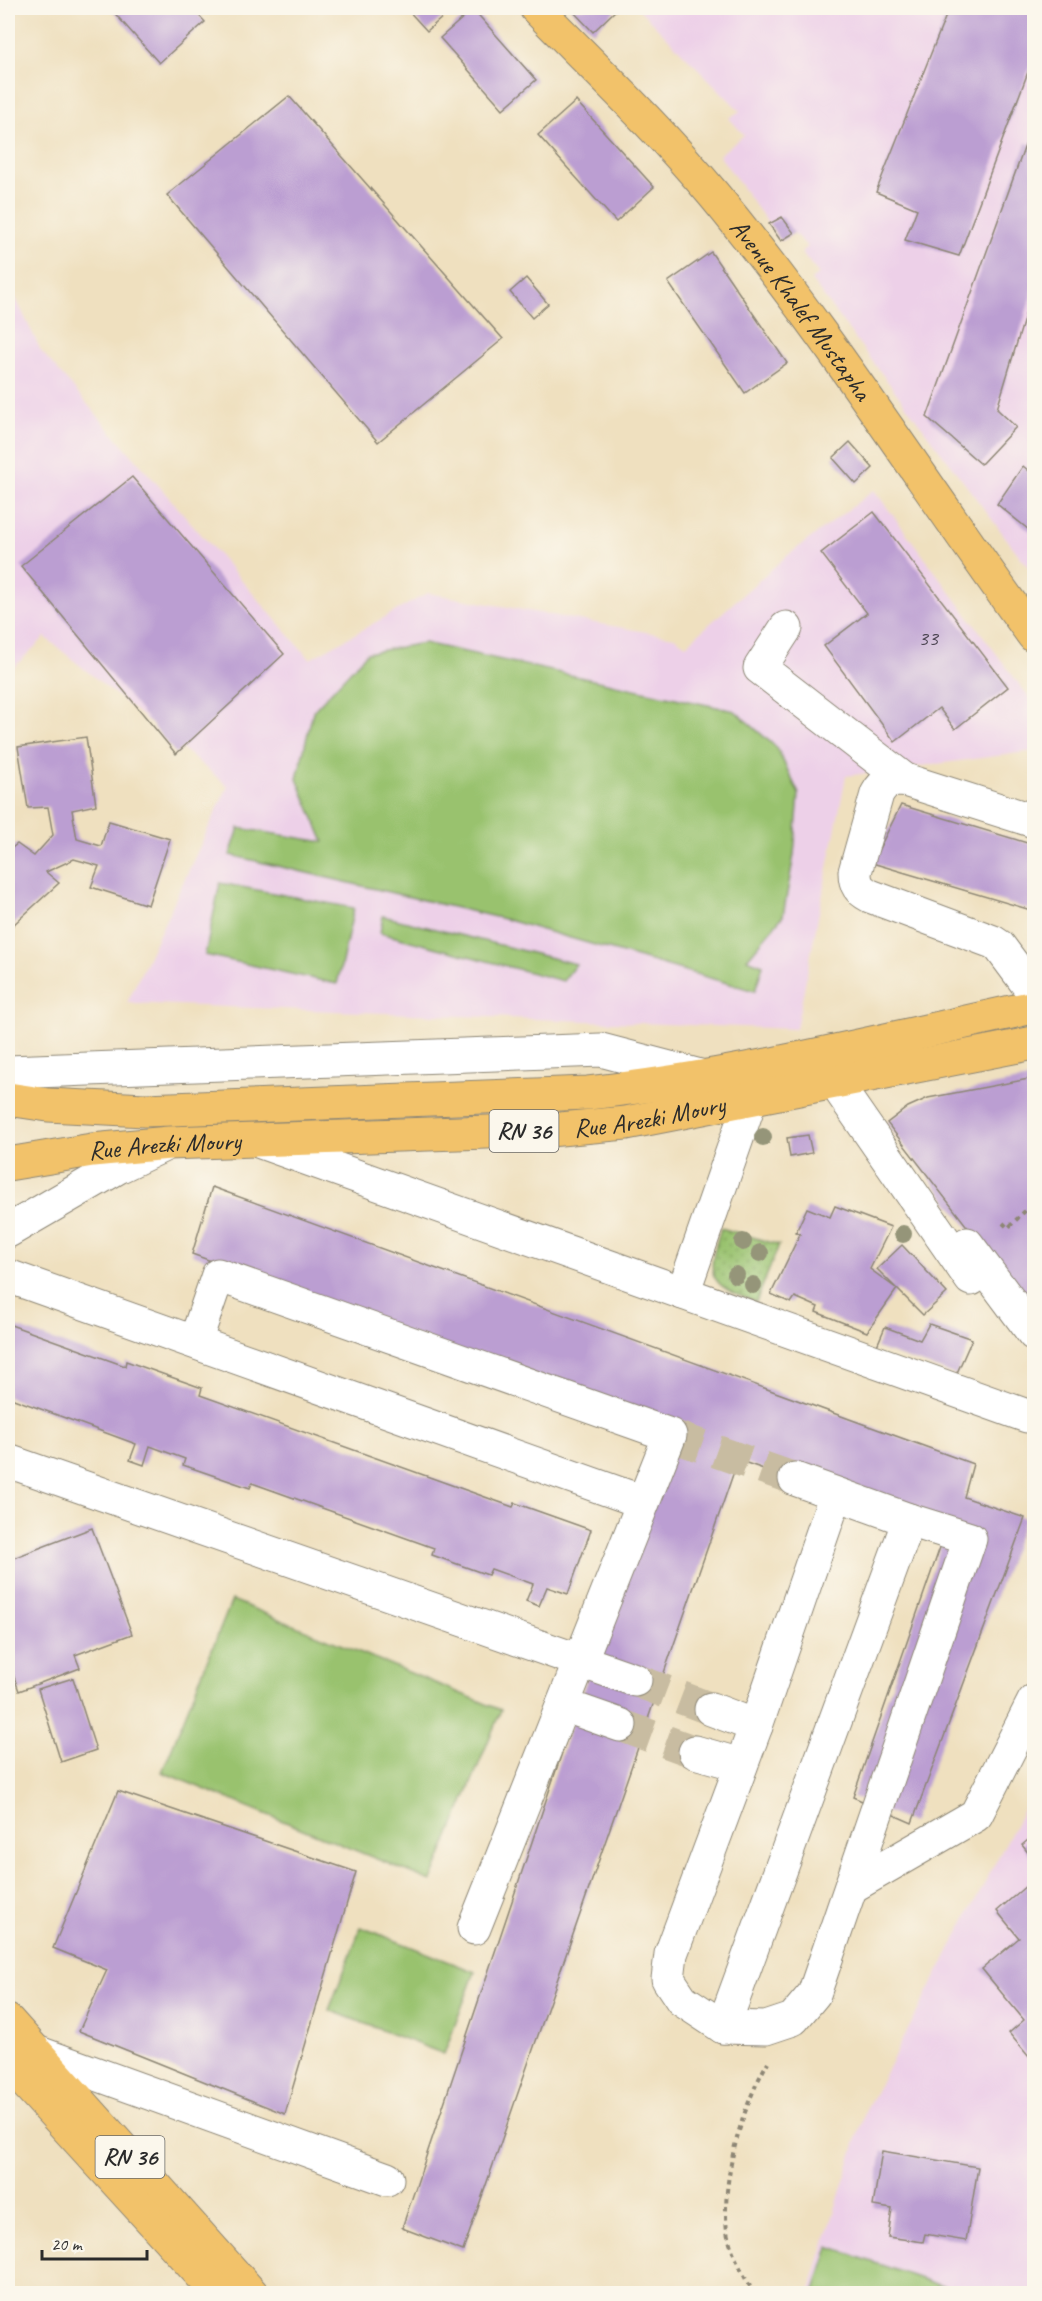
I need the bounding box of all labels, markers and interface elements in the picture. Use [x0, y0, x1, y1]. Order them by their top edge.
street label: Avenue Khalef Mustapha [723, 212, 880, 408]
house number: 33 [918, 624, 940, 652]
street label: Rue Arezki Moury [572, 1088, 730, 1145]
road number: RN 36 [490, 1110, 558, 1152]
street label: Rue Arezki Moury [87, 1124, 244, 1167]
road number: RN 36 [96, 2136, 164, 2178]
scale bar [42, 2223, 147, 2261]
text: 20 m [51, 2233, 84, 2255]

